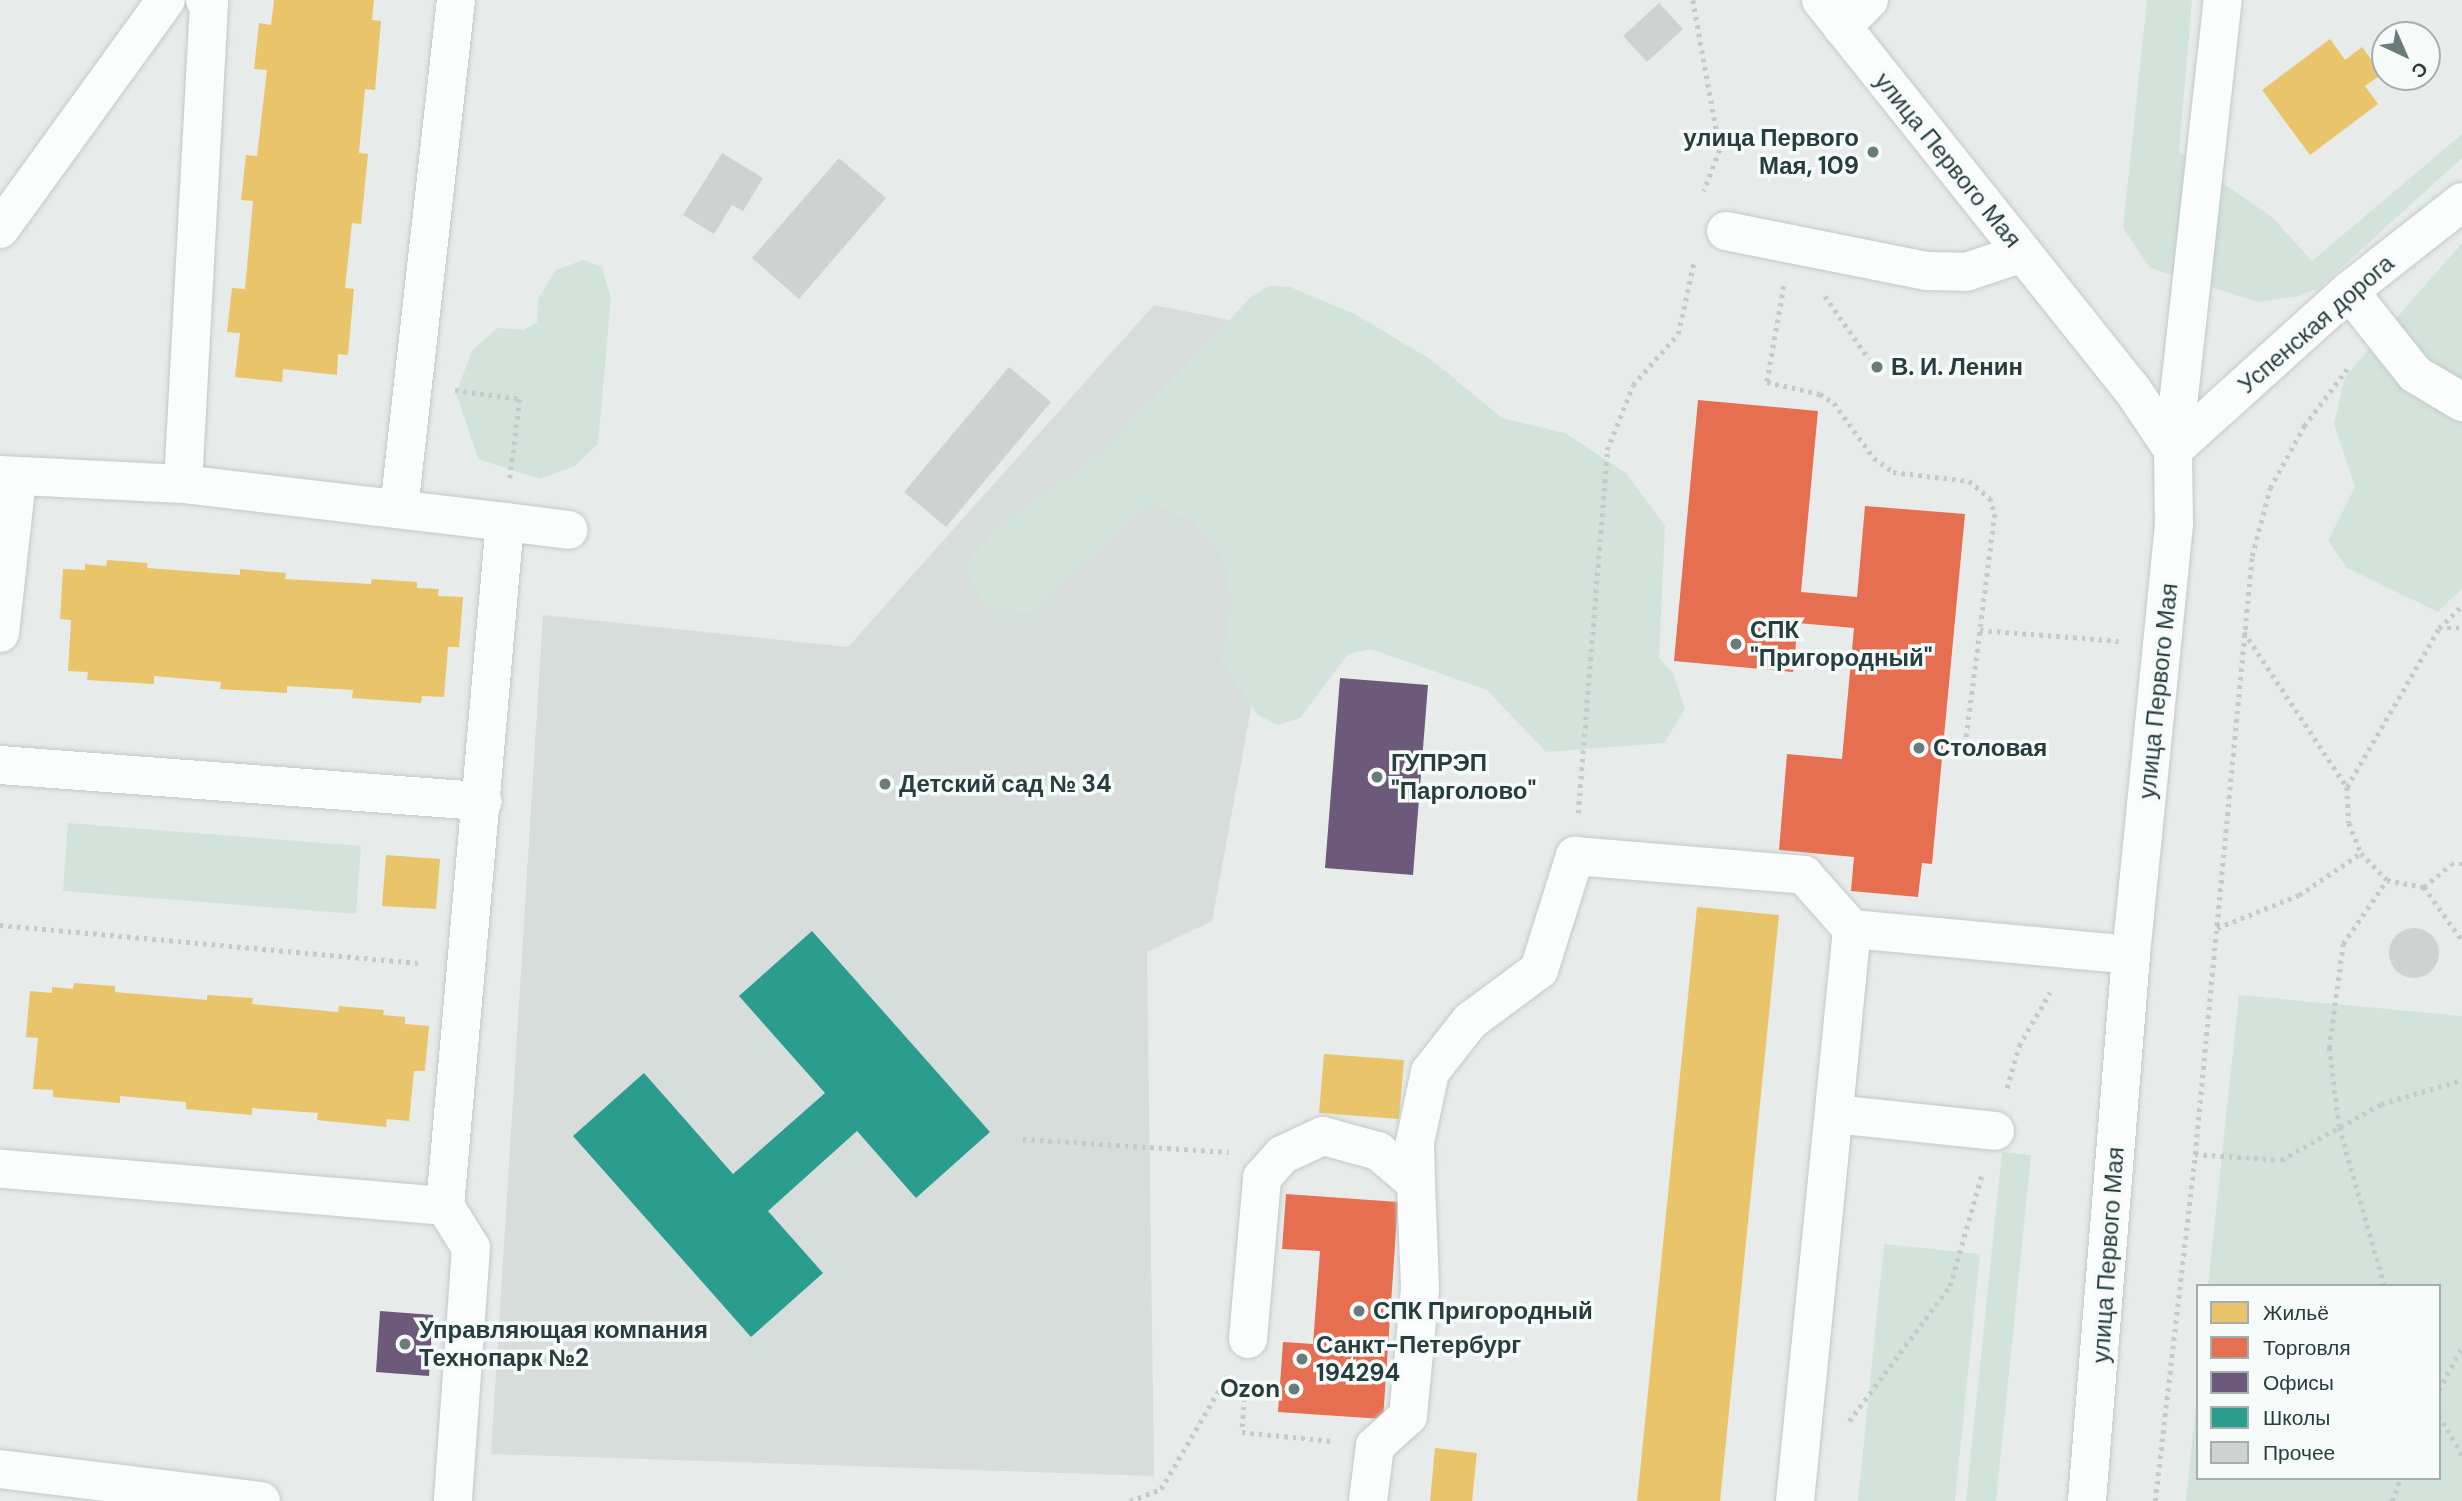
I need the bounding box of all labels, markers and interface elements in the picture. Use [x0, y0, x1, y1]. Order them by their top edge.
north arrow [2371, 21, 2441, 91]
text: С [2406, 56, 2433, 84]
street label: улица Первого Мая [1869, 67, 2027, 253]
place label: улица Первого Мая, 109 [1683, 124, 1859, 180]
marker: улица Первого Мая, 109 [1865, 144, 1881, 160]
street label: Успенская дорога [2232, 249, 2400, 399]
place label: В. И. Ленин [1891, 353, 2023, 381]
marker: В. И. Ленин [1869, 359, 1885, 375]
street label: улица Первого Мая [2132, 582, 2184, 800]
place label: СПК "Пригородный" [1750, 616, 1933, 672]
marker: СПК "Пригородный" [1728, 636, 1744, 652]
place label: Столовая [1933, 734, 2047, 762]
marker: Столовая [1911, 740, 1927, 756]
place label: ГУПРЭП "Парголово" [1391, 749, 1536, 805]
marker: ГУПРЭП "Парголово" [1369, 769, 1385, 785]
place label: Детский сад № 34 [899, 770, 1112, 798]
marker: Детский сад № 34 [877, 776, 893, 792]
street label: улица Первого Мая [2086, 1146, 2130, 1364]
legend [2196, 1284, 2441, 1480]
place label: СПК Пригородный [1373, 1297, 1593, 1325]
text: Жильё [2263, 1299, 2329, 1327]
marker: СПК Пригородный [1351, 1303, 1367, 1319]
place label: Управляющая компания Технопарк №2 [419, 1316, 708, 1372]
place label: Санкт-Петербург 194294 [1316, 1331, 1521, 1387]
text: Торговля [2263, 1334, 2351, 1362]
marker: Управляющая компания Технопарк №2 [397, 1336, 413, 1352]
marker: Санкт-Петербург 194294 [1294, 1351, 1310, 1367]
text: Офисы [2263, 1369, 2334, 1397]
place label: Ozon [1220, 1375, 1280, 1403]
marker: Ozon [1286, 1381, 1302, 1397]
text: Школы [2263, 1404, 2330, 1432]
text: Прочее [2263, 1439, 2335, 1467]

